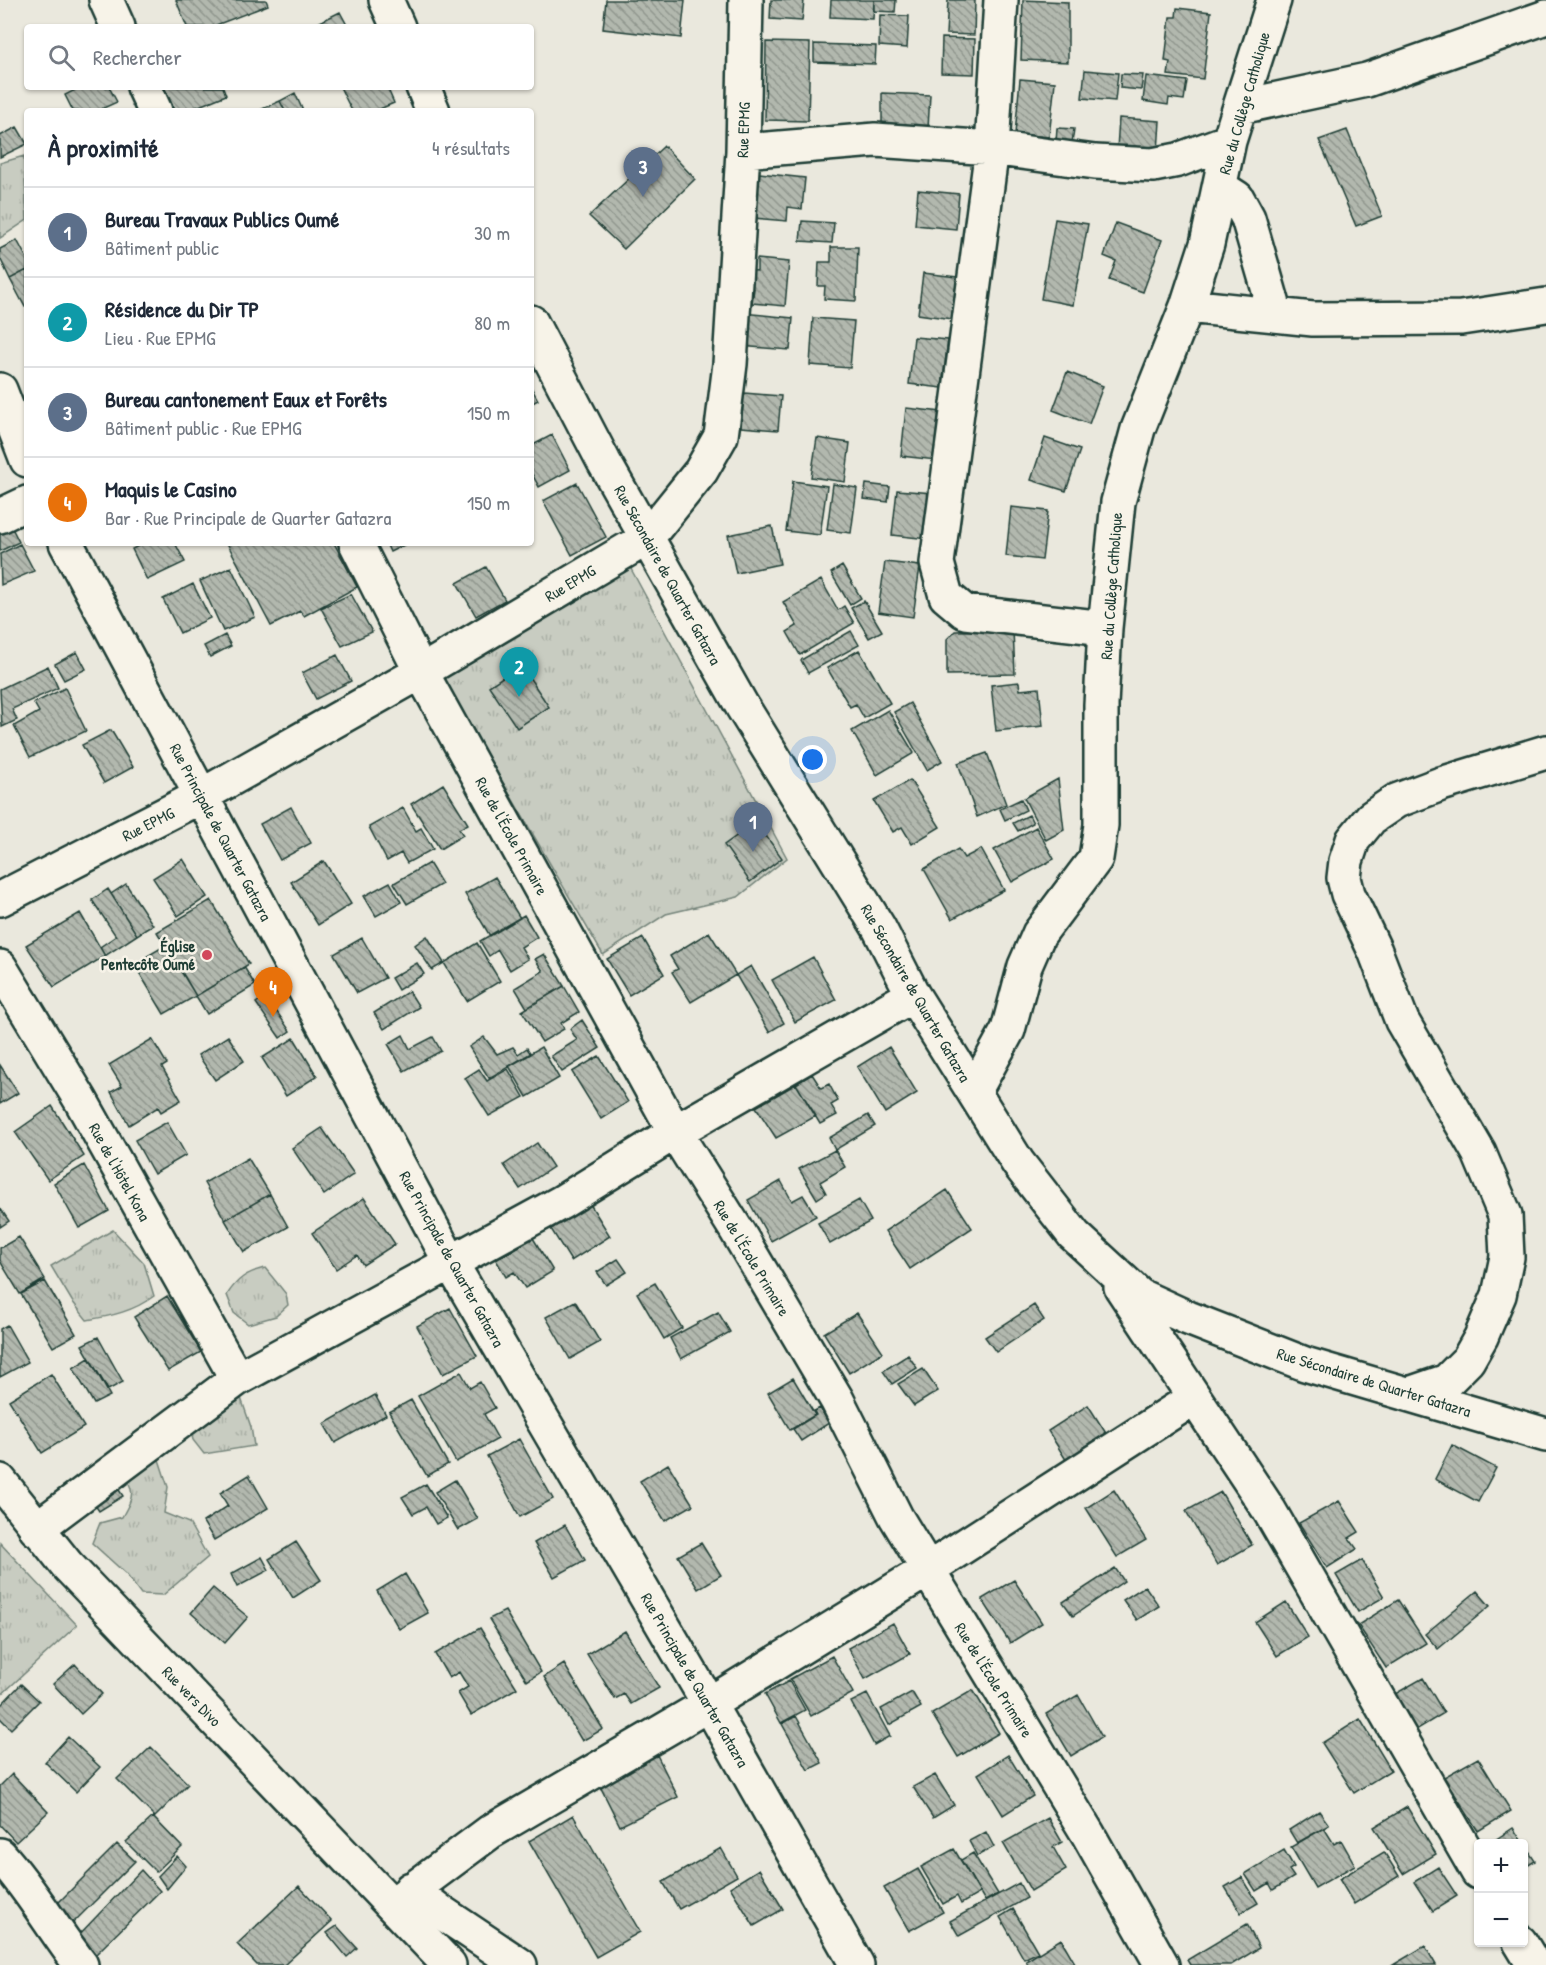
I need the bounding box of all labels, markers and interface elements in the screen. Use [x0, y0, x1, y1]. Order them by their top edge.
search box [24, 24, 534, 90]
street label: Rue du Collège Catholique [1213, 29, 1275, 177]
icon: search [45, 41, 78, 74]
text: Rechercher [93, 42, 182, 72]
street label: Rue EPMG [731, 101, 755, 158]
text: À proximité [48, 130, 159, 165]
text: 4 résultats [432, 134, 510, 161]
pin: 3 [624, 148, 662, 197]
text: Bureau Travaux Publics Oumé [105, 204, 339, 234]
text: 1 [64, 219, 71, 246]
text: 30 m [474, 219, 510, 246]
text: Bâtiment public [105, 234, 219, 261]
text: Résidence du Dir TP [105, 294, 259, 324]
text: 2 [63, 309, 72, 336]
text: 80 m [474, 309, 510, 336]
text: Lieu · Rue EPMG [105, 324, 216, 351]
text: Bureau cantonement Eaux et Forêts [105, 384, 387, 414]
text: 3 [63, 399, 72, 426]
text: 150 m [467, 399, 510, 426]
text: Bâtiment public · Rue EPMG [105, 414, 302, 441]
text: Maquis le Casino [105, 474, 237, 504]
street label: Rue Sécondaire de Quarter Gatazra [609, 481, 727, 669]
text: 4 [64, 489, 71, 516]
text: 150 m [467, 489, 510, 516]
text: Bar · Rue Principale de Quarter Gatazra [105, 504, 391, 531]
street label: Rue du Collège Catholique [1095, 511, 1127, 660]
street label: Rue EPMG [540, 559, 600, 607]
pin: 2 [500, 648, 538, 697]
street label: Rue Principale de Quarter Gatazra [165, 739, 277, 925]
your location [798, 745, 827, 774]
street label: Rue de l'École Primaire [470, 773, 554, 899]
street label: Rue EPMG [118, 801, 178, 846]
pin: 1 [734, 802, 772, 852]
street label: Rue Sécondaire de Quarter Gatazra [856, 900, 976, 1086]
place label: Église Pentecôte Oumé [101, 935, 196, 975]
marker: Église Pentecôte Oumé [200, 948, 214, 962]
pin: 4 [254, 968, 292, 1017]
street label: Rue de l'Hôtel Kona [84, 1119, 156, 1225]
street label: Rue Principale de Quarter Gatazra [394, 1167, 510, 1351]
street label: Rue de l'École Primaire [709, 1196, 796, 1321]
street label: Rue Sécondaire de Quarter Gatazra [1274, 1342, 1474, 1422]
street label: Rue Principale de Quarter Gatazra [636, 1589, 754, 1771]
street label: Rue de l'École Primaire [950, 1618, 1039, 1742]
street label: Rue vers Divo [158, 1661, 227, 1732]
map controls [1474, 1839, 1528, 1947]
button: + [1474, 1839, 1528, 1893]
button: − [1474, 1893, 1528, 1947]

